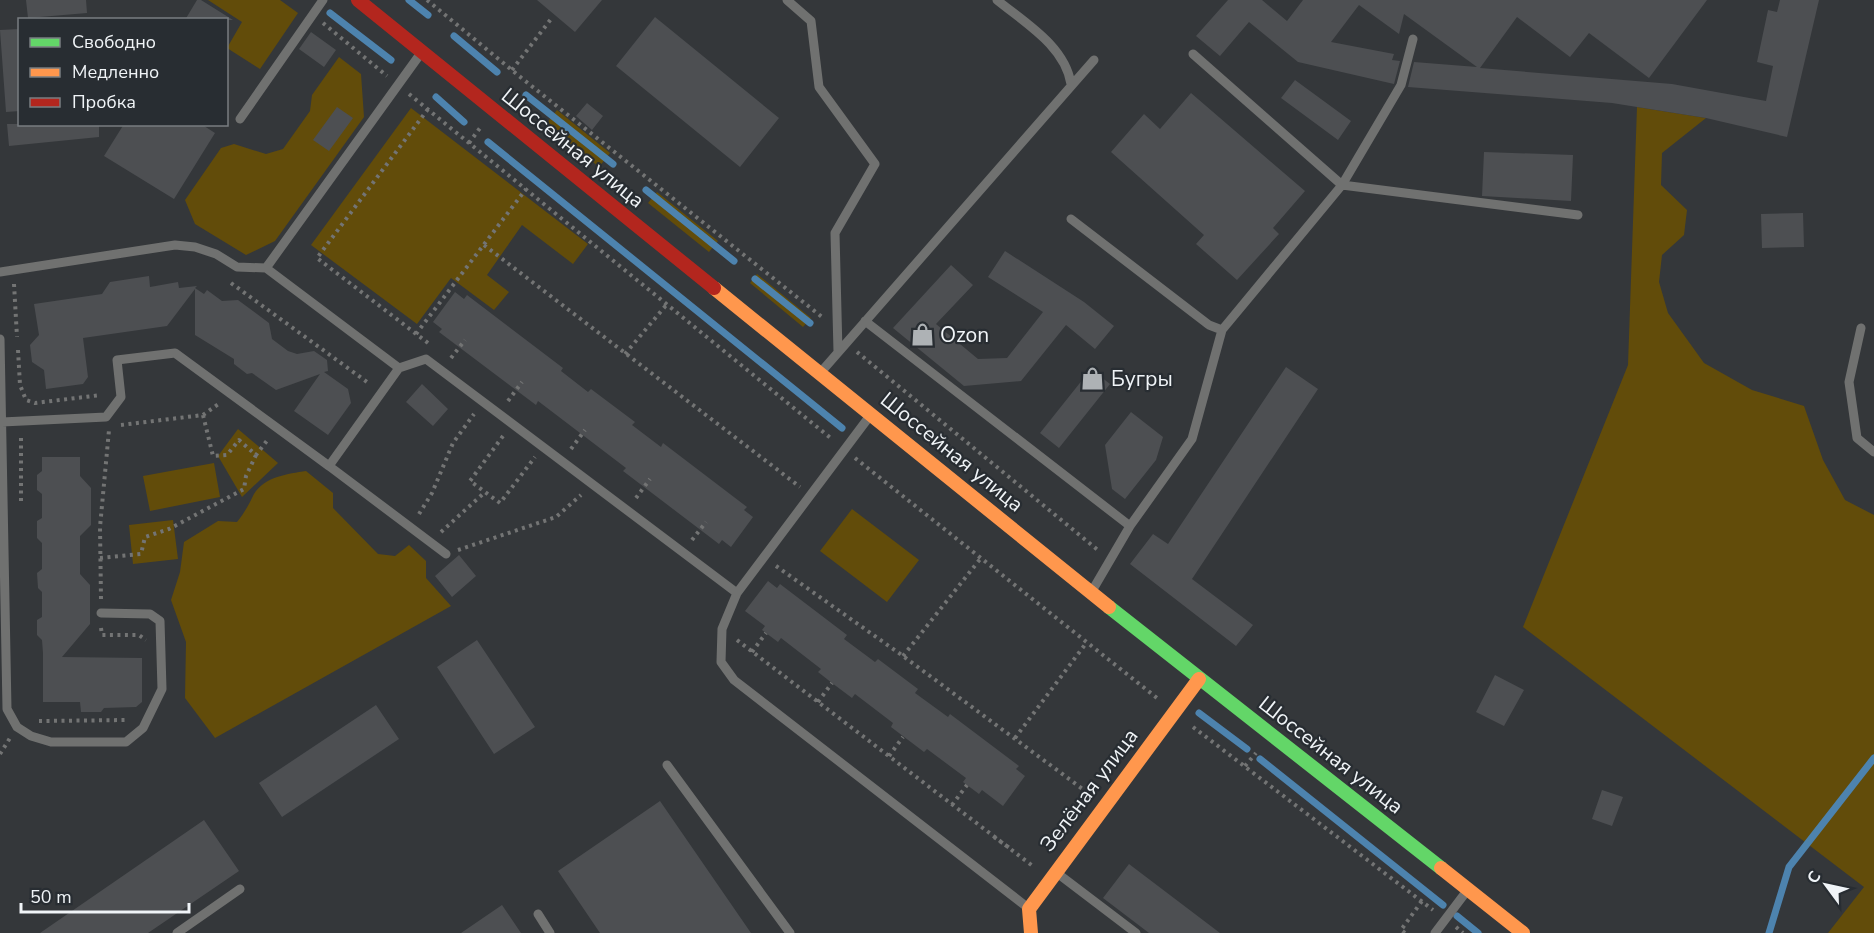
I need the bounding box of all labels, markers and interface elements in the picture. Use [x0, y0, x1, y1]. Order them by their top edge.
legend [18, 18, 228, 126]
text: Свободно [72, 30, 156, 54]
text: Медленно [72, 60, 159, 84]
street label: Шоссейная улица [496, 82, 650, 214]
text: Пробка [72, 90, 136, 114]
place label: Ozon [940, 321, 989, 349]
shop icon: Ozon [909, 322, 935, 348]
place label: Бугры [1111, 365, 1173, 393]
shop icon: Бугры [1080, 366, 1106, 392]
street label: Шоссейная улица [875, 386, 1029, 518]
street label: Шоссейная улица [1253, 690, 1409, 820]
street label: Зелёная улица [1034, 723, 1144, 857]
north arrow [1796, 855, 1856, 915]
text: С [1802, 867, 1827, 888]
scale bar [21, 876, 189, 914]
text: 50 m [30, 885, 72, 909]

